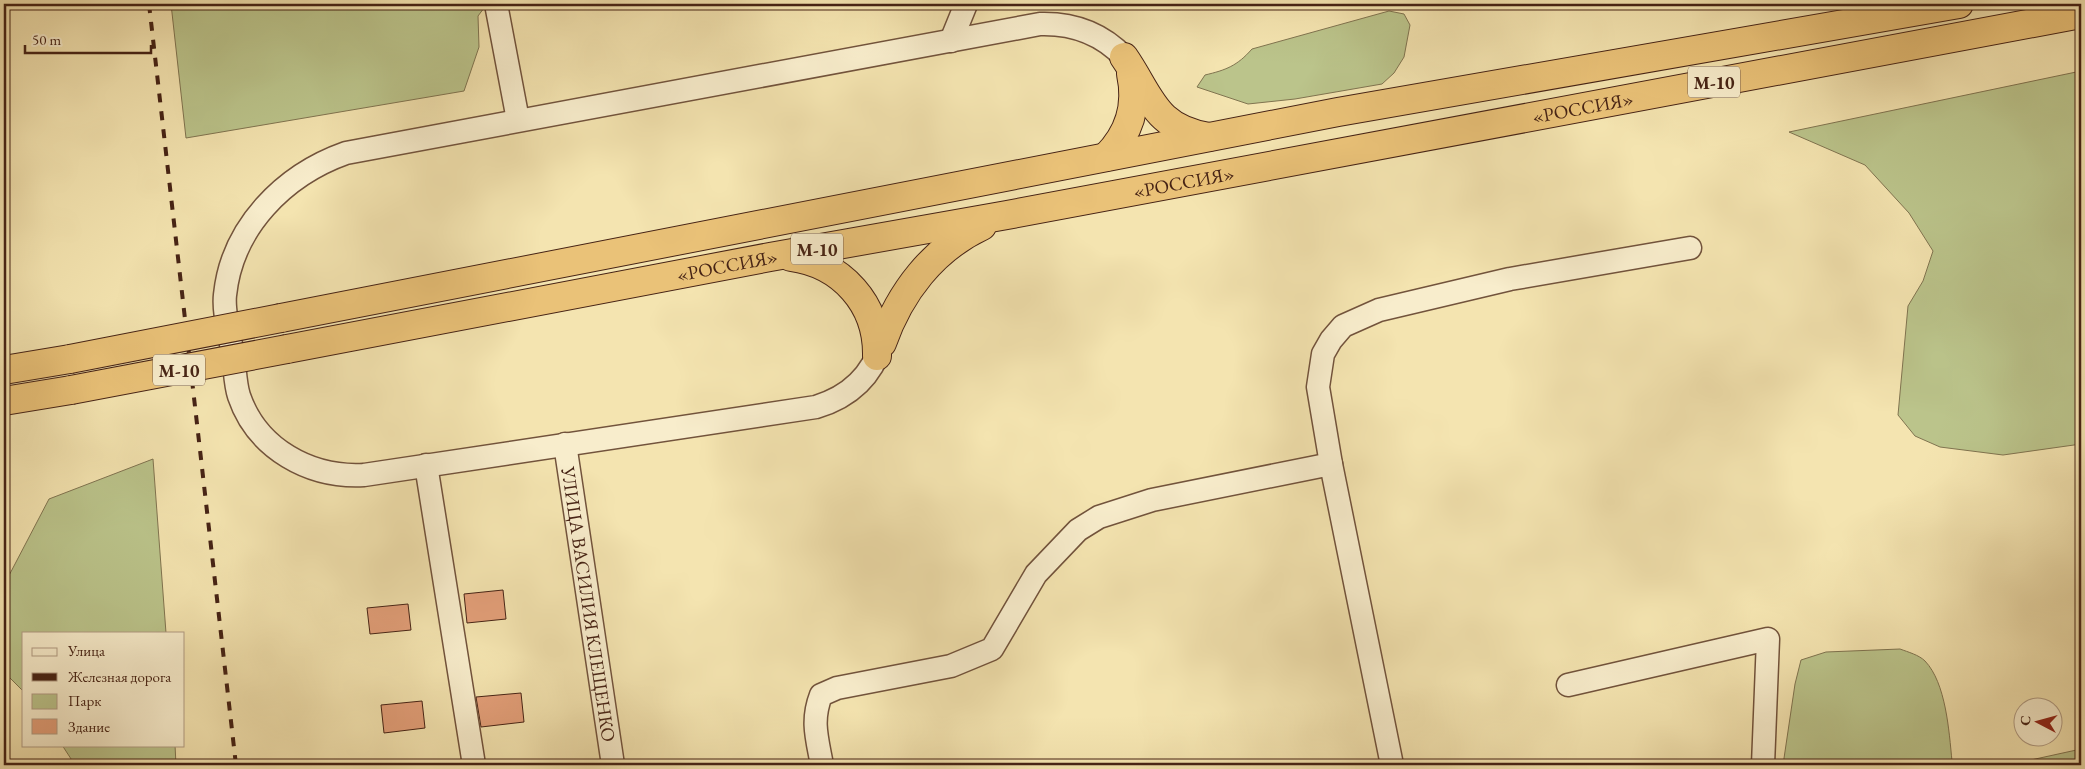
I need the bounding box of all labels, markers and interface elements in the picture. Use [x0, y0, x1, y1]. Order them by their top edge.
scale bar [25, 22, 151, 54]
text: 50 m [32, 30, 61, 49]
road number: М-10 [1688, 66, 1740, 98]
street label: «РОССИЯ» [1530, 86, 1635, 129]
street label: «РОССИЯ» [1131, 160, 1236, 204]
road number: М-10 [791, 233, 843, 264]
street label: «РОССИЯ» [674, 243, 780, 287]
road number: М-10 [153, 354, 205, 386]
street label: УЛИЦА ВАСИЛИЯ КЛЕЩЕНКО [556, 464, 622, 744]
legend [22, 632, 185, 746]
text: Улица [67, 641, 105, 660]
text: Железная дорога [67, 667, 171, 686]
text: Парк [68, 691, 101, 710]
north arrow [2012, 696, 2062, 746]
text: С [2016, 715, 2035, 727]
text: Здание [68, 717, 110, 736]

